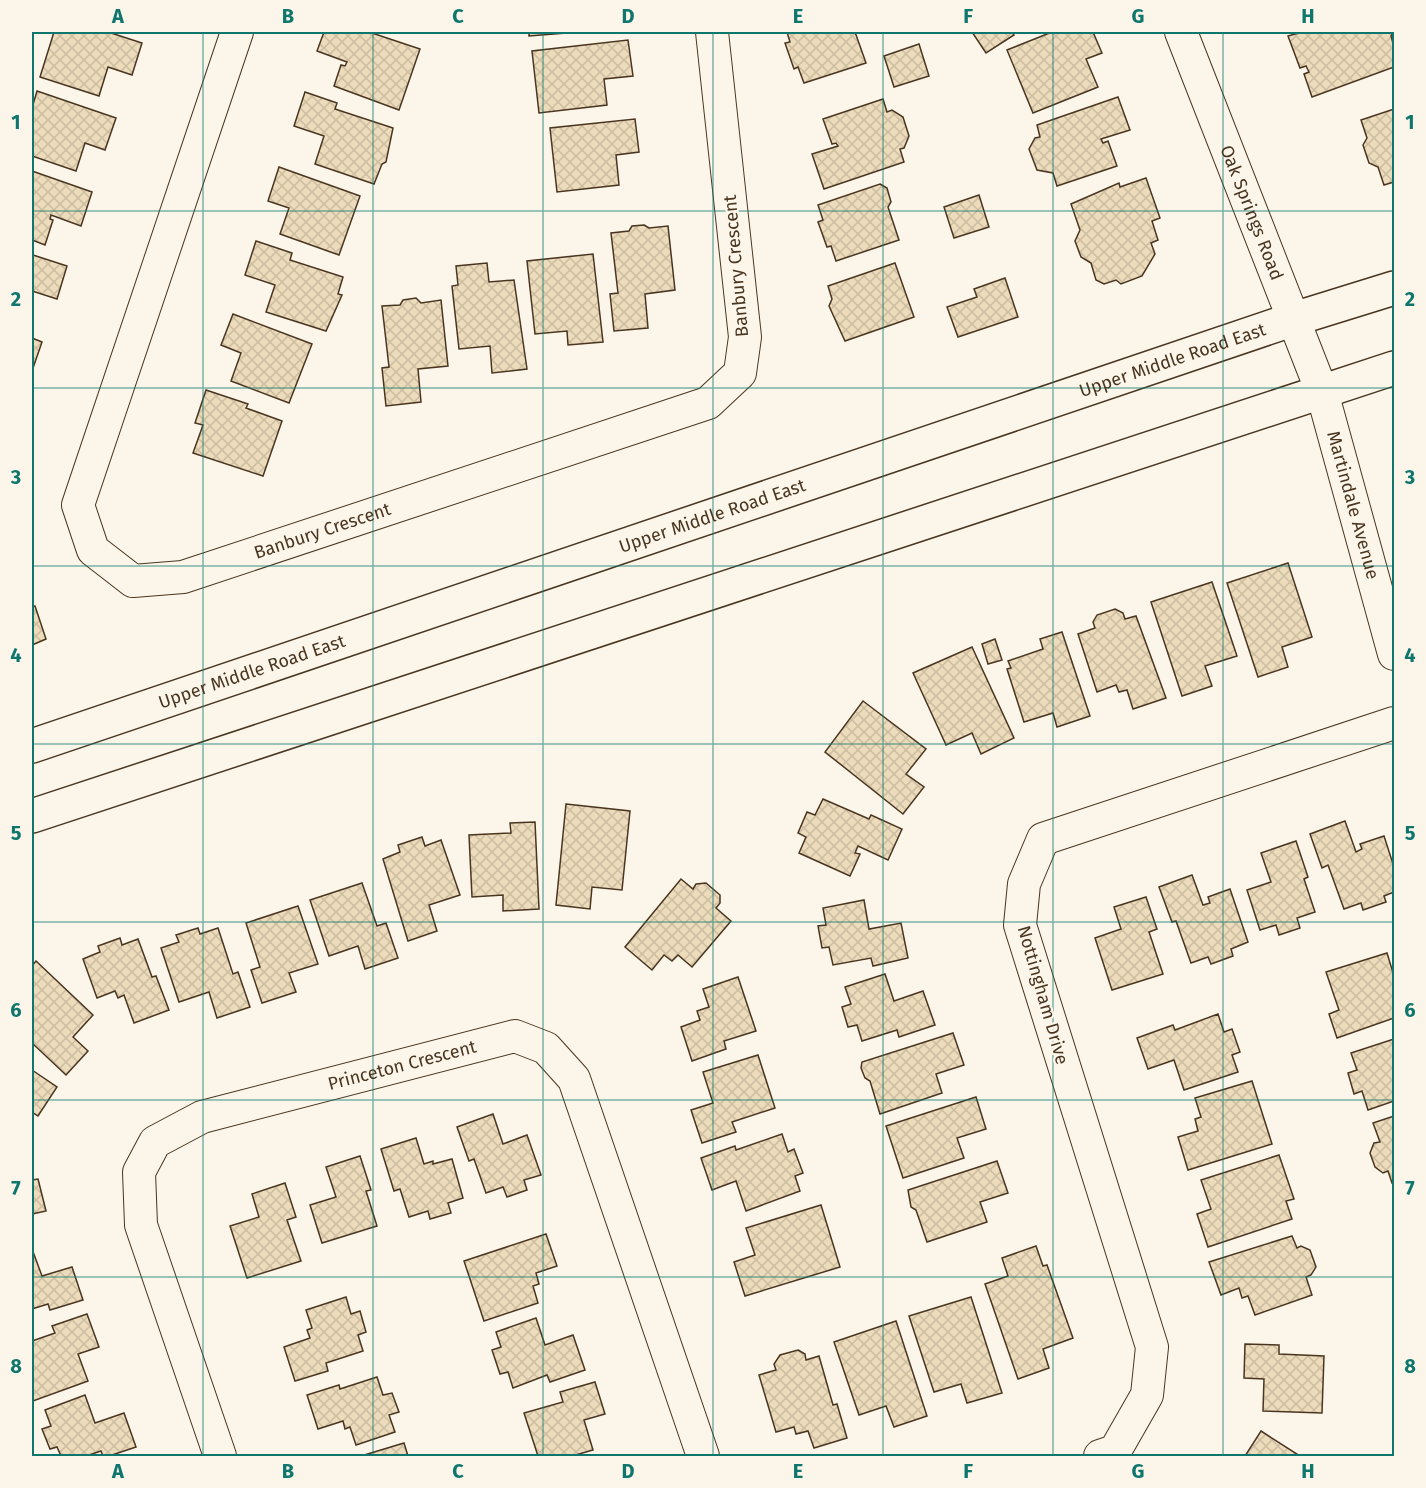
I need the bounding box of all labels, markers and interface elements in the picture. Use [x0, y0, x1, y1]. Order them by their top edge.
text: A [111, 4, 125, 28]
text: B [282, 4, 294, 28]
text: C [452, 4, 464, 28]
text: D [621, 4, 635, 28]
text: E [793, 4, 803, 28]
text: F [963, 4, 973, 28]
text: G [1132, 4, 1144, 28]
text: H [1301, 4, 1315, 28]
text: 1 [11, 110, 21, 134]
text: 1 [1405, 110, 1415, 134]
street label: Oak Springs Road [1215, 142, 1288, 283]
street label: Banbury Crescent [719, 194, 753, 338]
text: 2 [11, 287, 21, 311]
text: 2 [1405, 287, 1415, 311]
street label: Upper Middle Road East [1076, 318, 1269, 402]
street label: Martindale Avenue [1322, 429, 1384, 582]
text: 3 [10, 465, 21, 489]
text: 3 [1404, 465, 1415, 489]
street label: Upper Middle Road East [616, 474, 809, 558]
street label: Banbury Crescent [251, 498, 394, 564]
street label: Upper Middle Road East [156, 630, 348, 713]
text: 4 [10, 643, 22, 667]
text: 4 [1404, 643, 1416, 667]
text: 5 [11, 821, 22, 845]
text: 5 [1405, 821, 1416, 845]
street label: Nottingham Drive [1013, 923, 1073, 1067]
text: 6 [10, 998, 22, 1022]
text: 6 [1404, 998, 1416, 1022]
street label: Princeton Crescent [325, 1035, 479, 1095]
text: 7 [11, 1176, 21, 1200]
text: 7 [1405, 1176, 1415, 1200]
text: 8 [10, 1354, 22, 1378]
text: 8 [1404, 1354, 1416, 1378]
text: A [111, 1459, 125, 1483]
text: B [282, 1459, 294, 1483]
text: C [452, 1459, 464, 1483]
text: D [621, 1459, 635, 1483]
text: E [793, 1459, 803, 1483]
text: F [963, 1459, 973, 1483]
text: G [1132, 1459, 1144, 1483]
text: H [1301, 1459, 1315, 1483]

